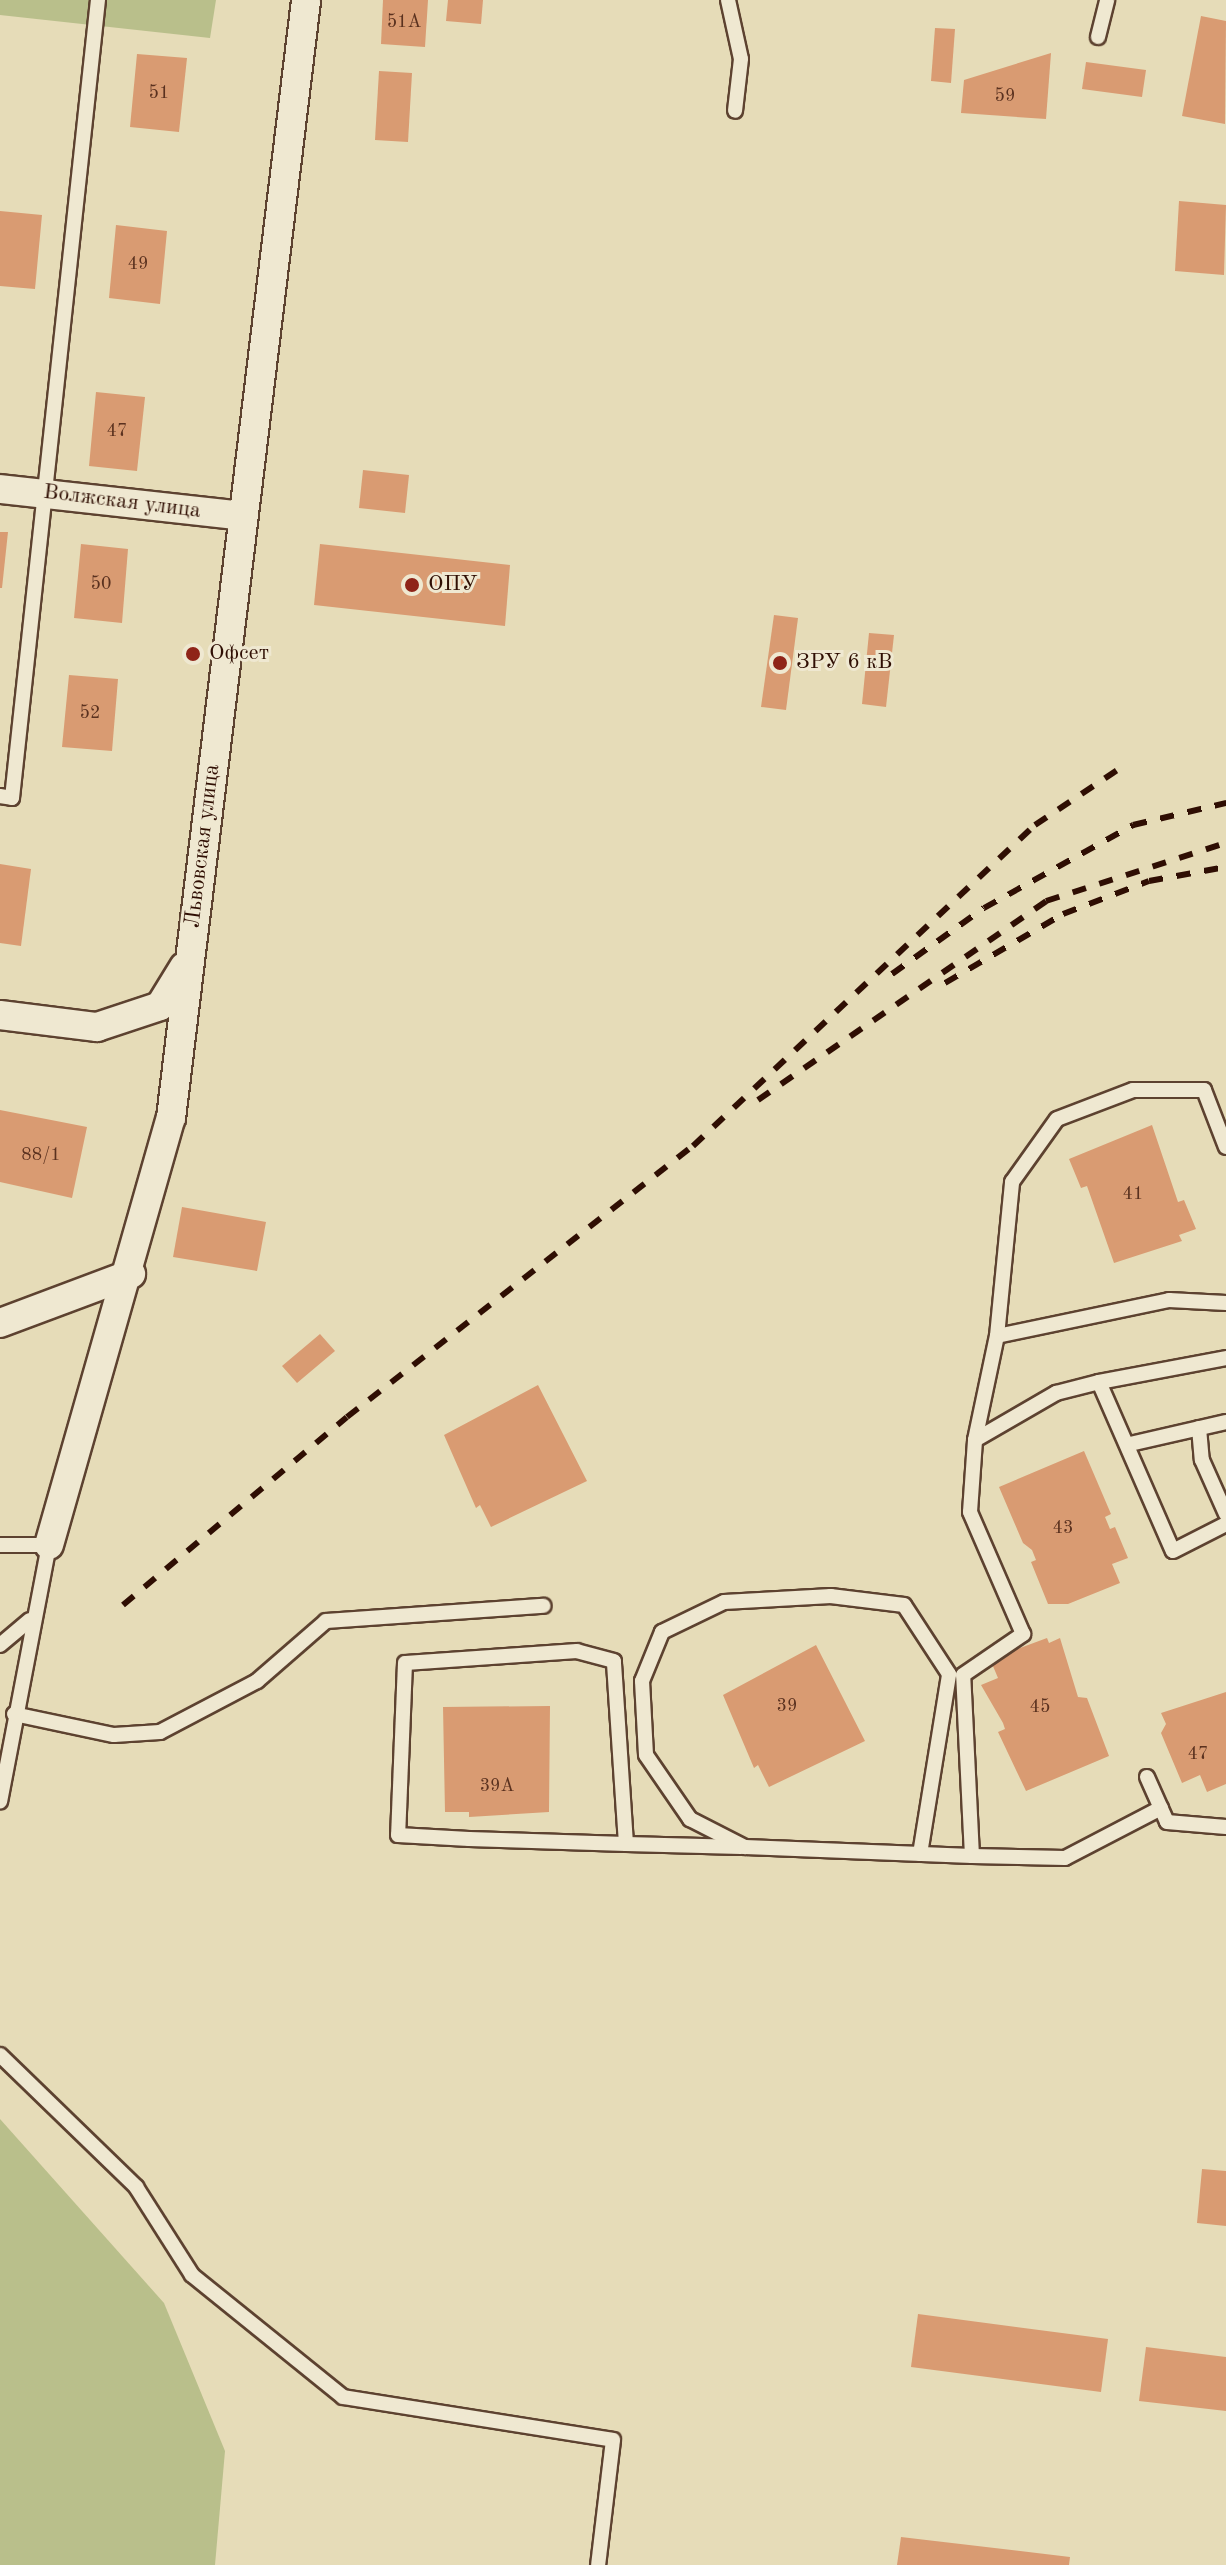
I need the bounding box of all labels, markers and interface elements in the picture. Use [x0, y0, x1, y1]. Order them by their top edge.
house number: 51А [387, 11, 421, 33]
house number: 51 [149, 82, 169, 104]
house number: 59 [995, 85, 1015, 107]
house number: 49 [128, 253, 148, 275]
house number: 47 [107, 420, 127, 442]
street label: Волжская улица [42, 479, 202, 525]
place label: ОПУ [428, 572, 478, 598]
house number: 50 [91, 573, 111, 595]
marker: ОПУ [403, 576, 421, 594]
place label: Офсет [209, 641, 269, 667]
marker: Офсет [184, 645, 202, 663]
place label: ЗРУ 6 кВ [796, 650, 892, 676]
marker: ЗРУ 6 кВ [771, 654, 789, 672]
house number: 52 [80, 702, 100, 724]
street label: Львовская улица [180, 763, 226, 929]
house number: 88/1 [21, 1144, 61, 1166]
house number: 41 [1123, 1183, 1143, 1205]
house number: 43 [1053, 1517, 1073, 1539]
house number: 39 [777, 1695, 797, 1717]
house number: 45 [1030, 1696, 1050, 1718]
house number: 47 [1188, 1743, 1208, 1765]
house number: 39А [480, 1775, 514, 1797]

